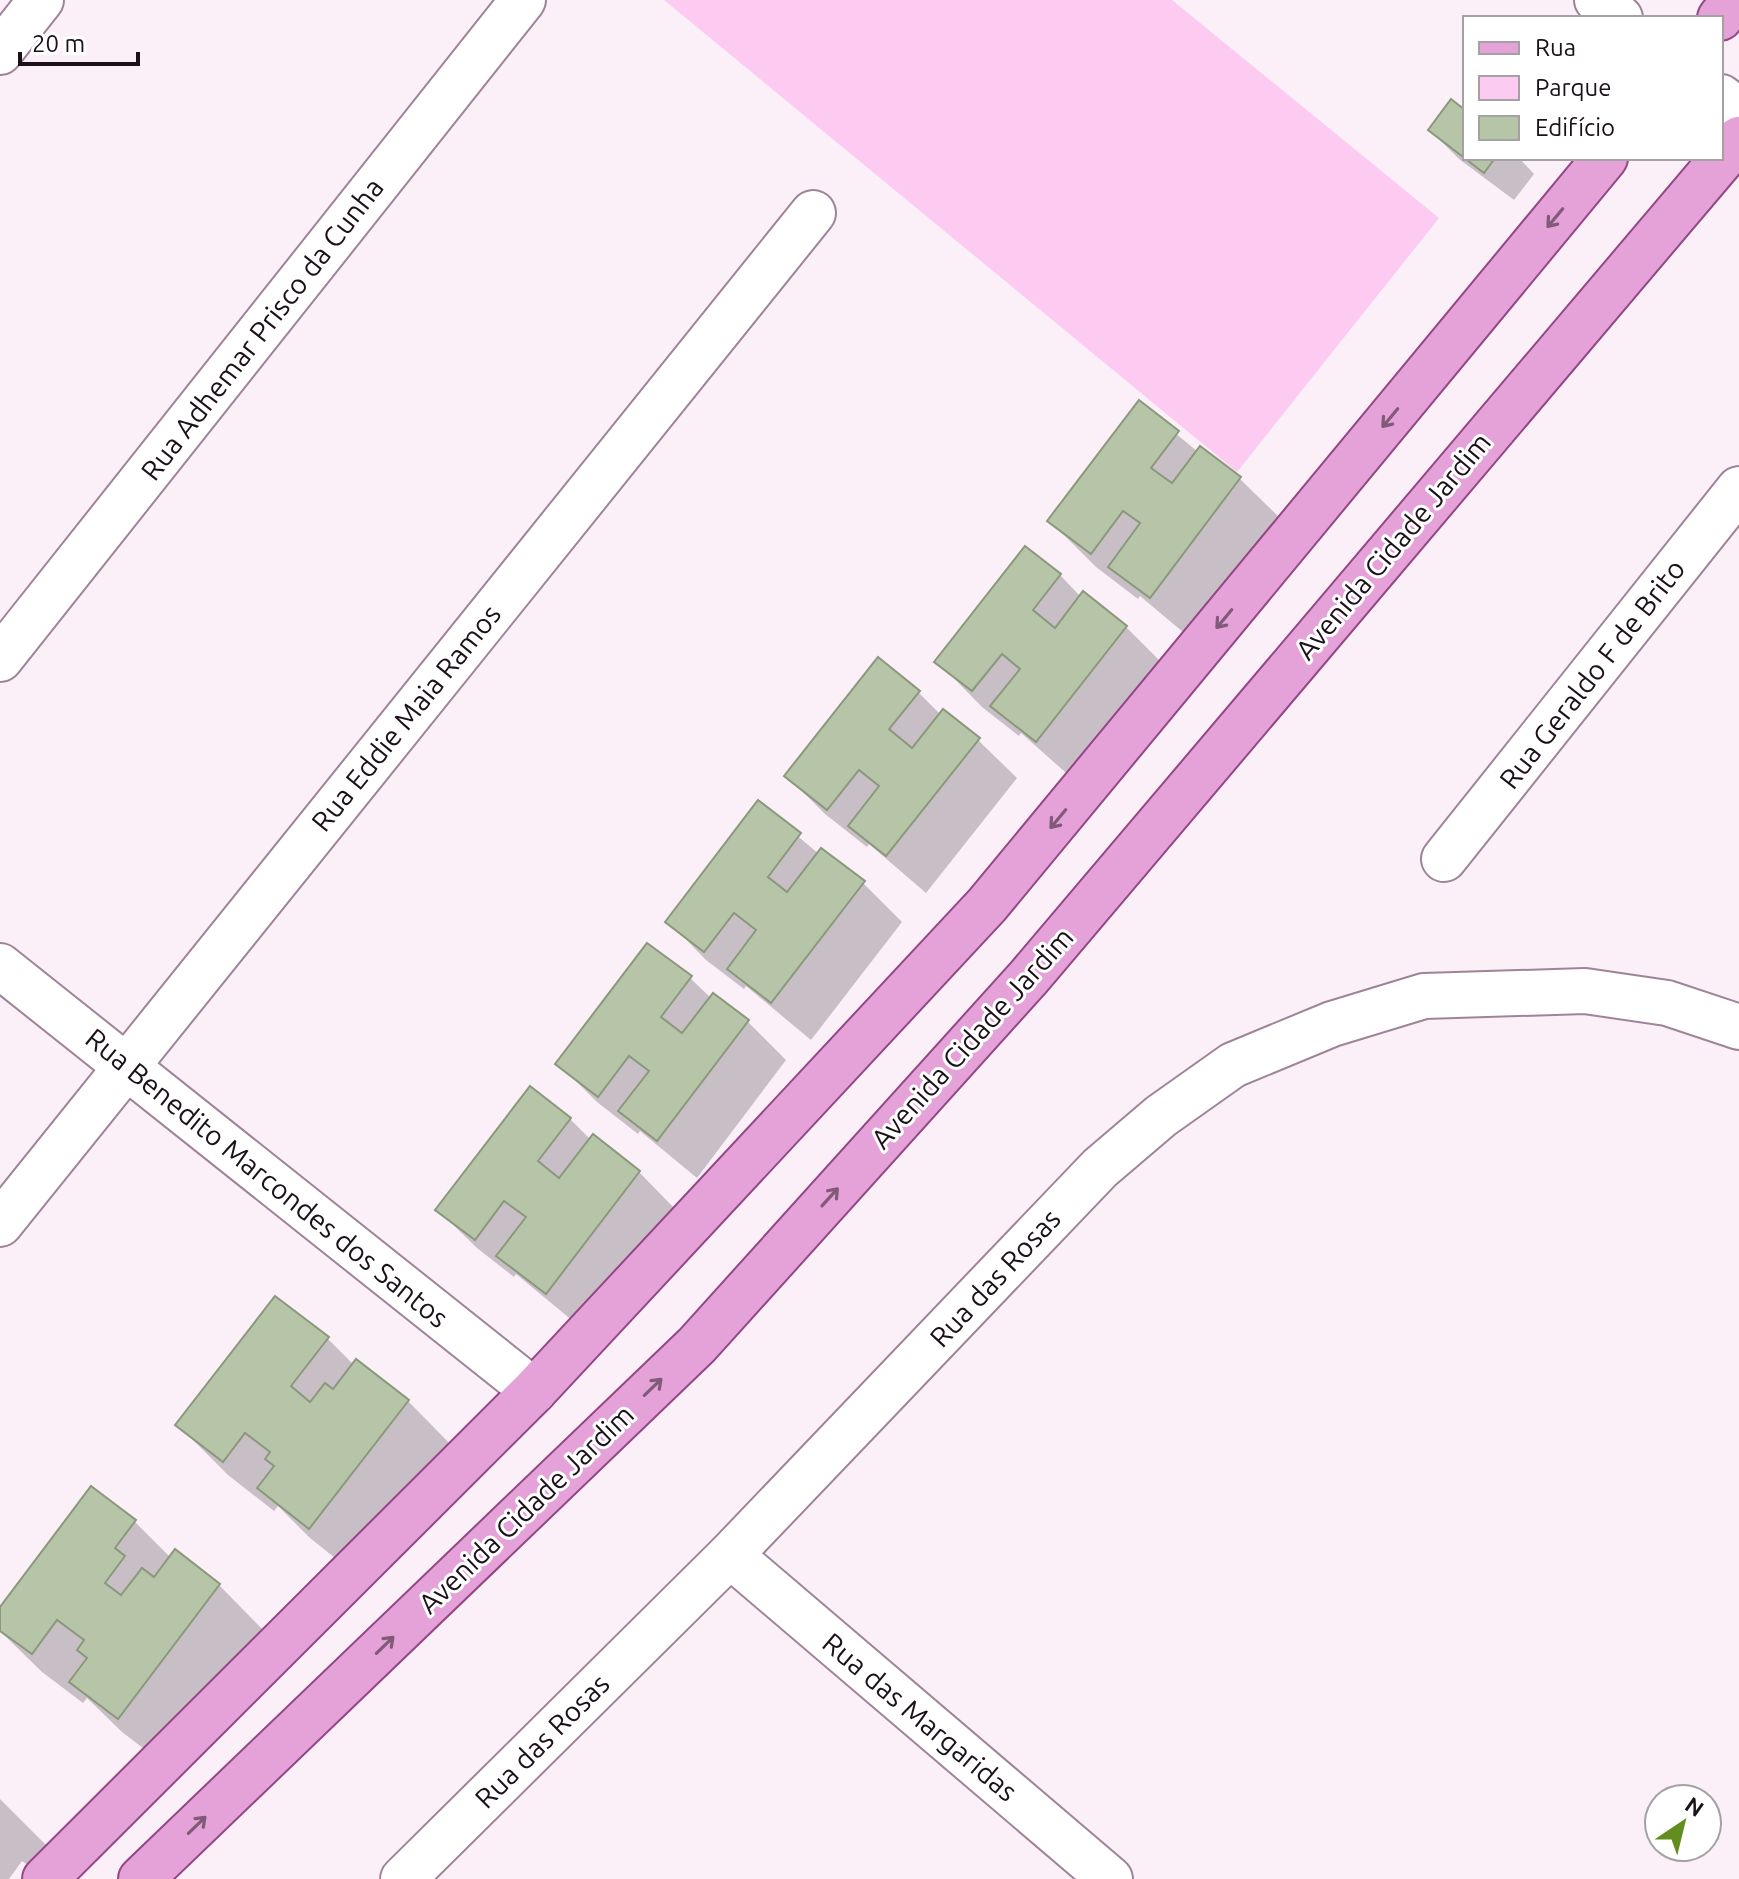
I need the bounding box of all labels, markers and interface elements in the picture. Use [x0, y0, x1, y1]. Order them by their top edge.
scale bar [20, 16, 138, 66]
legend [1463, 16, 1723, 160]
text: 20 m [32, 30, 85, 57]
text: Rua [1535, 34, 1576, 61]
text: Parque [1535, 74, 1612, 101]
text: Edifício [1535, 114, 1615, 141]
street label: Rua Adhemar Prisco da Cunha [134, 172, 389, 486]
one-way arrow [1547, 207, 1564, 228]
one-way arrow [1381, 408, 1399, 428]
street label: Avenida Cidade Jardim [1289, 426, 1496, 665]
street label: Rua Geraldo F de Brito [1493, 553, 1691, 794]
street label: Rua Eddie Maia Ramos [305, 598, 506, 837]
one-way arrow [1215, 608, 1233, 629]
one-way arrow [1049, 808, 1067, 829]
street label: Avenida Cidade Jardim [864, 921, 1079, 1154]
street label: Rua Benedito Marcondes dos Santos [80, 1022, 455, 1333]
one-way arrow [821, 1187, 840, 1207]
street label: Rua das Rosas [923, 1203, 1066, 1353]
one-way arrow [643, 1378, 662, 1397]
street label: Avenida Cidade Jardim [412, 1398, 639, 1619]
street label: Rua das Margaridas [817, 1626, 1024, 1807]
one-way arrow [375, 1635, 395, 1654]
street label: Rua das Rosas [468, 1667, 615, 1814]
north arrow [1643, 1783, 1723, 1863]
text: N [1681, 1791, 1709, 1821]
one-way arrow [187, 1816, 206, 1835]

